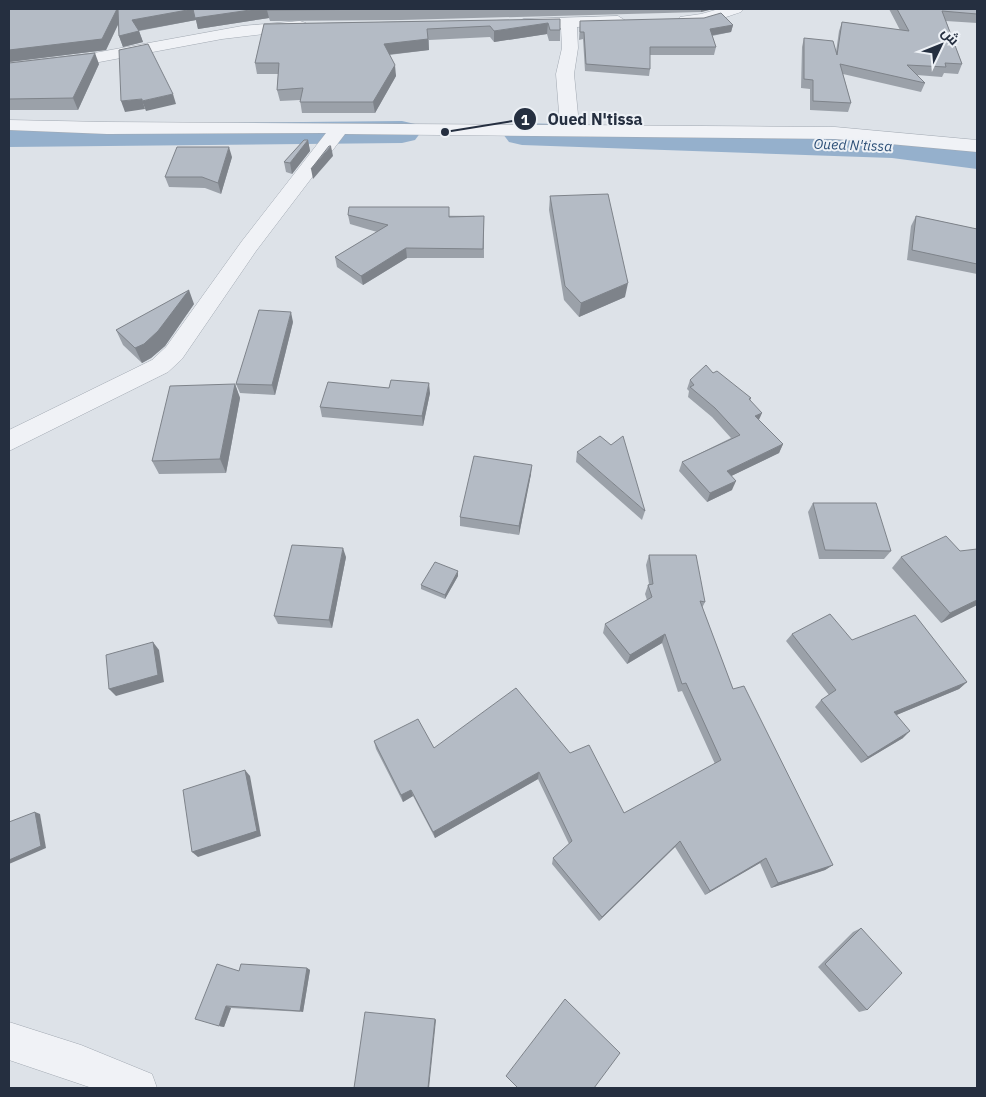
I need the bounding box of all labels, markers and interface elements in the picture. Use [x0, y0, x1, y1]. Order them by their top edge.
north arrow [916, 20, 966, 70]
text: ش [938, 23, 963, 49]
callout: Oued N'tissa [512, 104, 652, 135]
text: Oued N'tissa [547, 109, 643, 129]
text: 1 [520, 110, 530, 129]
water label: Oued N'tissa [813, 135, 893, 155]

